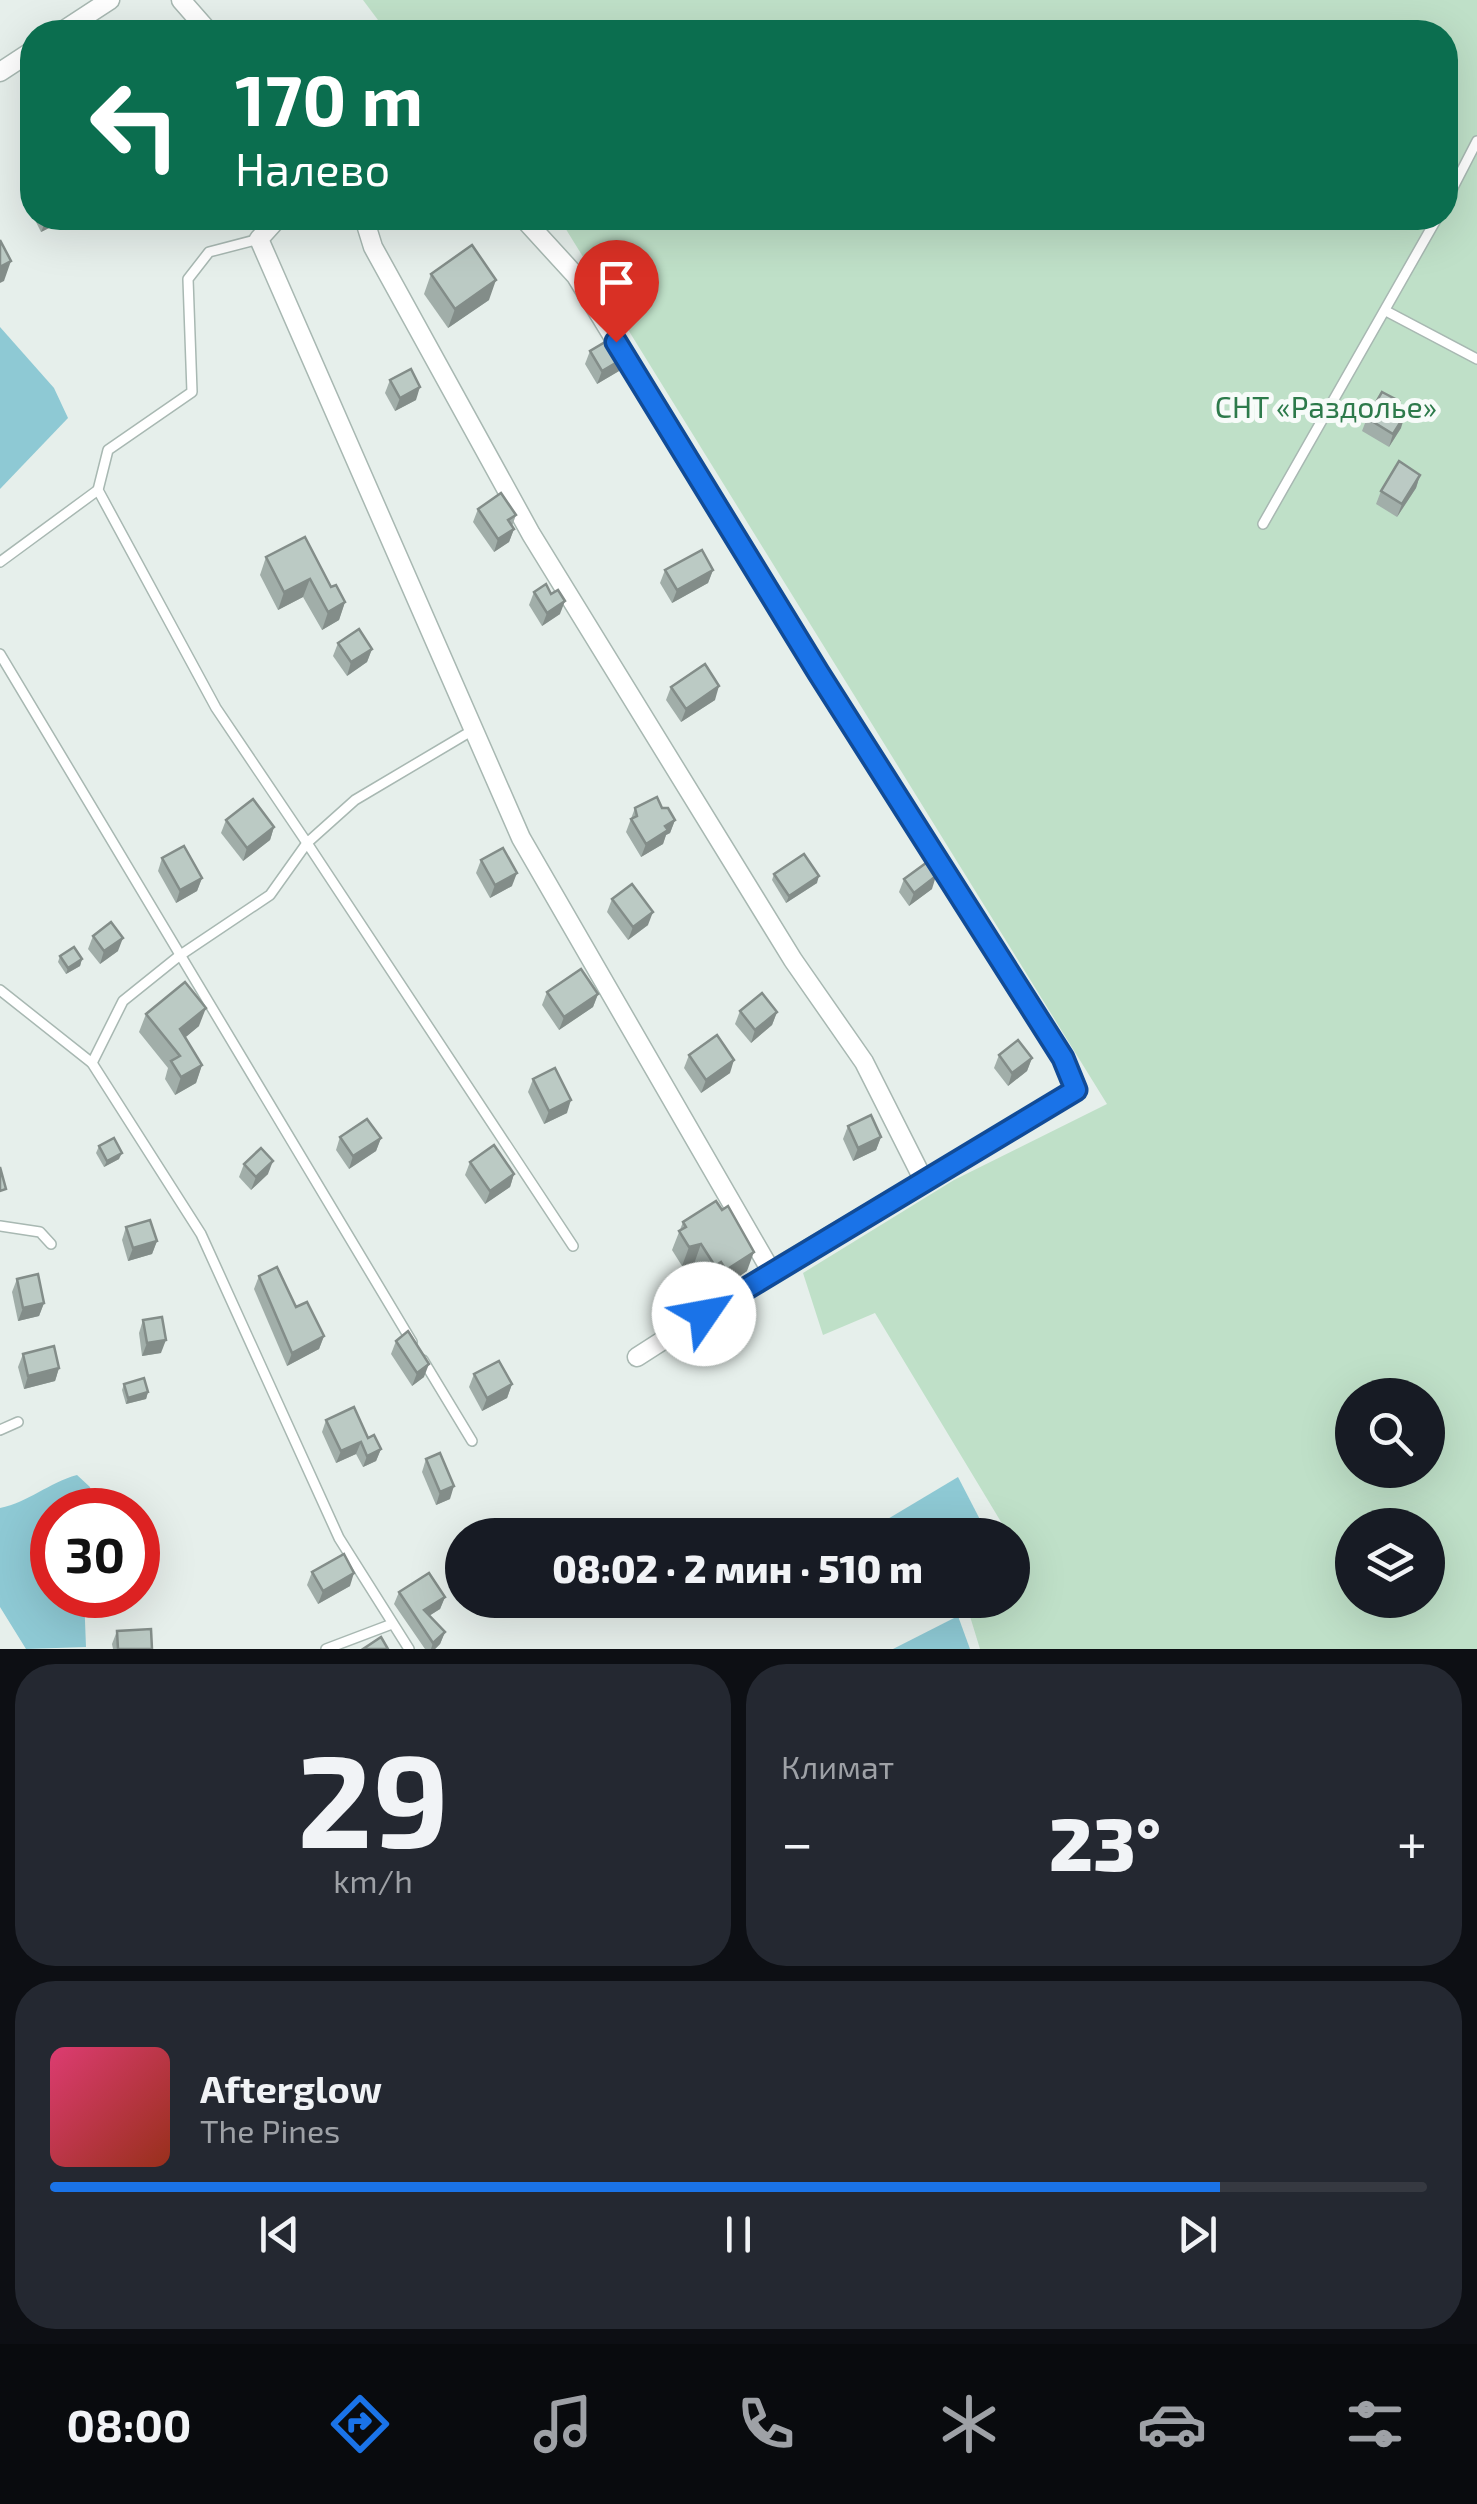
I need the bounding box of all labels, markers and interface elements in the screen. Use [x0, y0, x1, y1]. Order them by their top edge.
text: 170 m [235, 56, 423, 140]
icon: left [70, 60, 200, 190]
text: Налево [235, 141, 390, 195]
pin [574, 240, 659, 343]
icon: arrive [589, 255, 644, 310]
park label: СНТ «Раздолье» [1215, 388, 1437, 424]
position arrow [652, 1262, 756, 1366]
map controls [1335, 1378, 1445, 1618]
button: search [1335, 1378, 1445, 1488]
speed limit sign: 30 [30, 1488, 160, 1618]
button: layers [1335, 1508, 1445, 1618]
text: 08:02 · 2 мин · 510 m [552, 1545, 923, 1591]
text: 29 [297, 1718, 449, 1874]
text: Климат [781, 1747, 894, 1785]
text: 23° [1049, 1796, 1161, 1886]
text: − [781, 1808, 813, 1874]
text: + [1397, 1808, 1427, 1874]
text: km/h [333, 1861, 413, 1899]
text: Afterglow [200, 2065, 382, 2111]
text: The Pines [200, 2111, 340, 2149]
icon: previous [252, 2207, 307, 2262]
icon: pause [711, 2207, 766, 2262]
icon: next [1170, 2207, 1225, 2262]
icon: directions [325, 2389, 395, 2459]
icon: music [528, 2389, 598, 2459]
icon: phone [731, 2389, 801, 2459]
icon: climate [934, 2389, 1004, 2459]
icon: car [1137, 2389, 1207, 2459]
icon: filters [1340, 2389, 1410, 2459]
text: 08:00 [67, 2397, 191, 2451]

